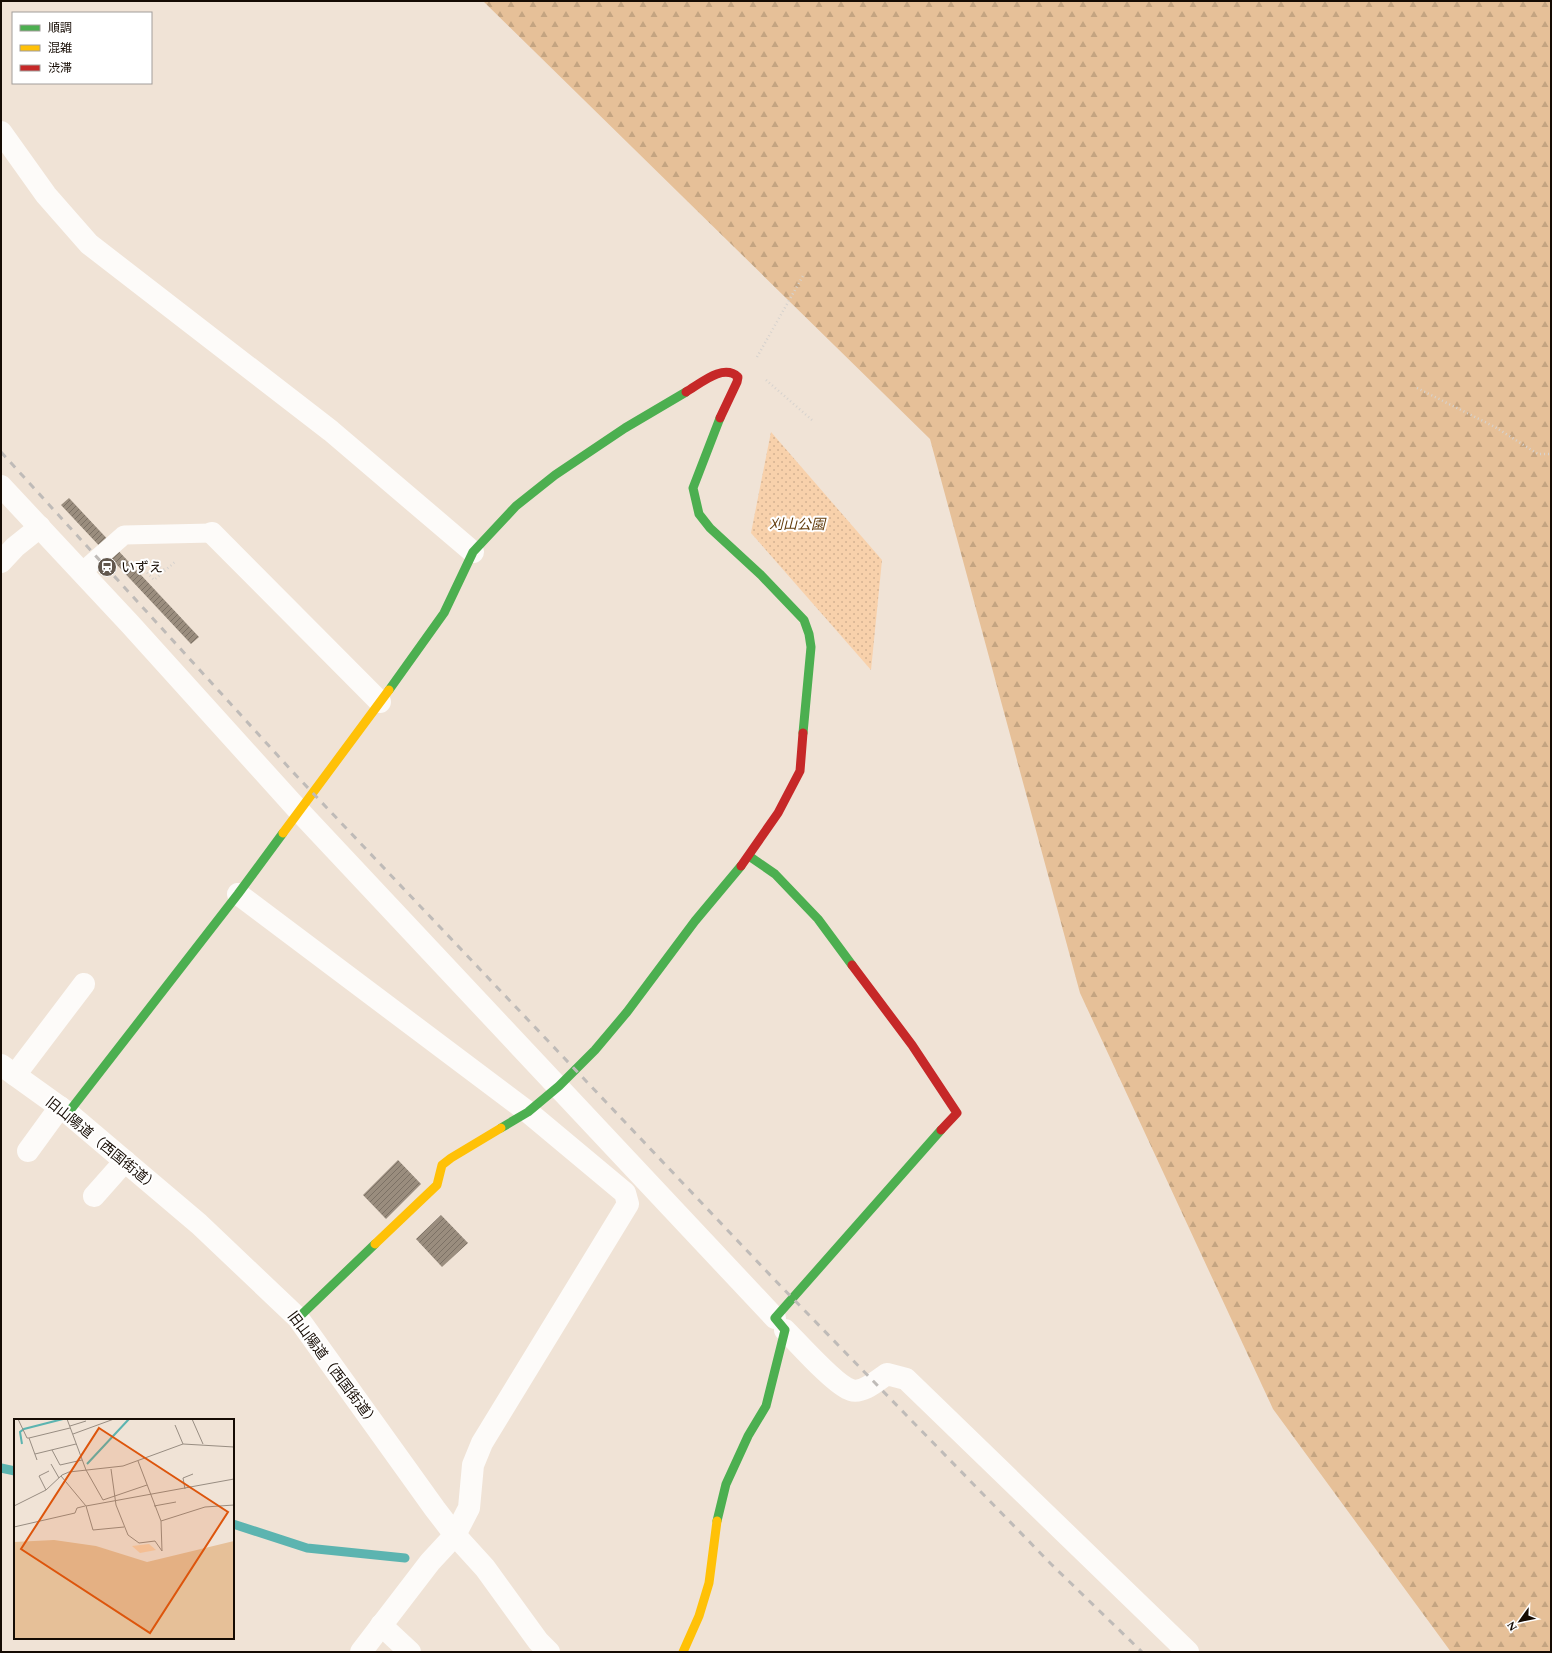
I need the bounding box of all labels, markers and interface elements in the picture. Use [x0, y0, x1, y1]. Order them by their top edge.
legend [12, 12, 152, 84]
text: 順調 [48, 19, 72, 38]
text: 混雑 [48, 39, 72, 58]
text: 渋滞 [48, 59, 72, 78]
park label: 刈山公園 [769, 514, 827, 535]
station icon: いずえ [96, 556, 118, 578]
place label: いずえ [121, 557, 163, 578]
street label: 旧山陽道（西国街道） [41, 1092, 163, 1196]
street label: 旧山陽道（西国街道） [282, 1307, 384, 1431]
inset map [14, 1419, 234, 1639]
north arrow [1500, 1601, 1540, 1641]
text: N [1502, 1618, 1522, 1635]

